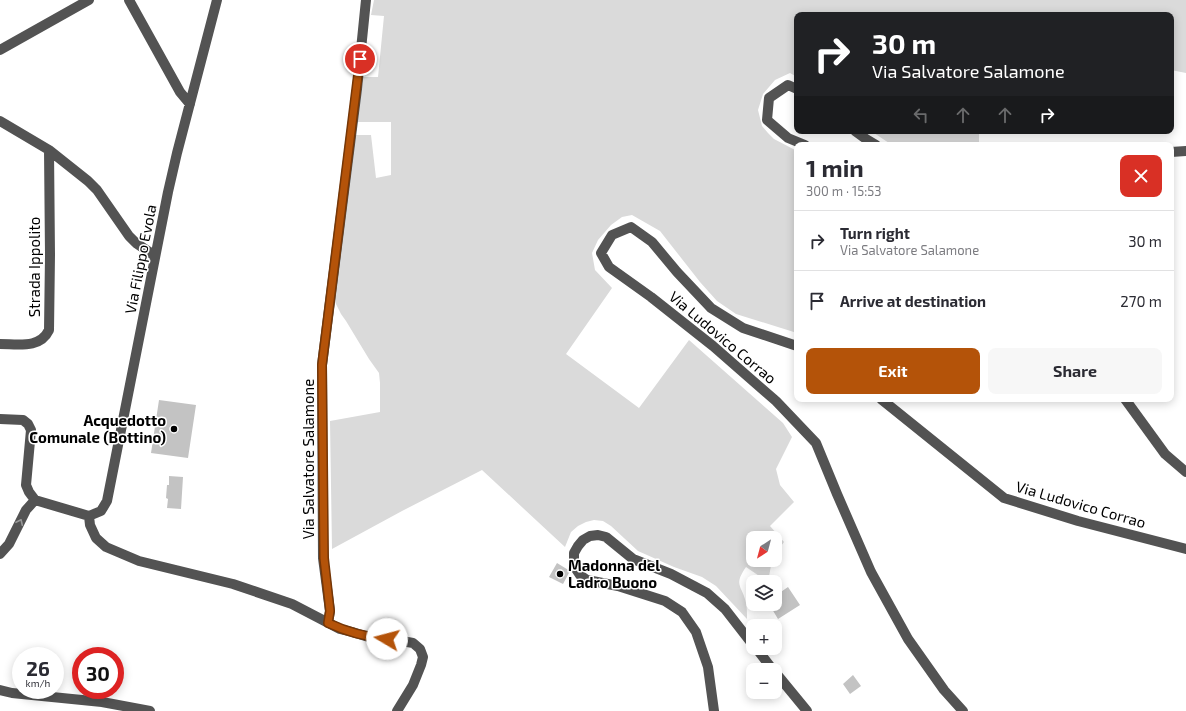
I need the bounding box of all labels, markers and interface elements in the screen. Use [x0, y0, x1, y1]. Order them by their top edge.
text: 30 m [872, 26, 936, 60]
icon: right [806, 28, 858, 80]
pin [343, 42, 377, 76]
icon: arrive [349, 48, 371, 70]
text: Via Salvatore Salamone [872, 60, 1065, 82]
icon: left [910, 104, 932, 126]
icon: ahead [952, 104, 974, 126]
icon: ahead [994, 104, 1016, 126]
icon: right [1036, 104, 1058, 126]
text: 1 min [806, 153, 864, 182]
button: close [1120, 155, 1162, 197]
text: 300 m · 15:53 [806, 183, 881, 199]
street label: Via Filippo Evola [121, 203, 159, 315]
street label: Strada Ippolito [25, 217, 43, 317]
text: Turn right [840, 224, 910, 242]
icon: right [806, 230, 828, 252]
text: 30 m [1128, 232, 1162, 250]
text: Via Salvatore Salamone [840, 242, 979, 258]
street label: Via Ludovico Corrao [666, 287, 780, 387]
icon: arrive [806, 290, 828, 312]
text: Arrive at destination [840, 292, 986, 310]
text: 270 m [1120, 292, 1162, 310]
button: Exit [806, 348, 980, 394]
button: Share [988, 348, 1162, 394]
street label: Via Salvatore Salamone [299, 379, 317, 539]
place label: Acquedotto Comunale (Bottino) [29, 411, 166, 446]
marker: Acquedotto Comunale (Bottino) [169, 424, 179, 434]
street label: Via Ludovico Corrao [1014, 477, 1148, 531]
one-way arrow [15, 518, 23, 526]
north arrow [746, 531, 782, 567]
map controls [746, 531, 782, 699]
place label: Madonna del Ladro Buono [568, 556, 660, 591]
marker: Madonna del Ladro Buono [555, 569, 565, 579]
button: layers [746, 575, 782, 611]
position arrow [366, 618, 408, 660]
button: + [746, 619, 782, 655]
speed limit sign: 30 [72, 647, 124, 699]
text: 26 [26, 656, 50, 680]
button: − [746, 663, 782, 699]
text: km/h [26, 677, 50, 689]

